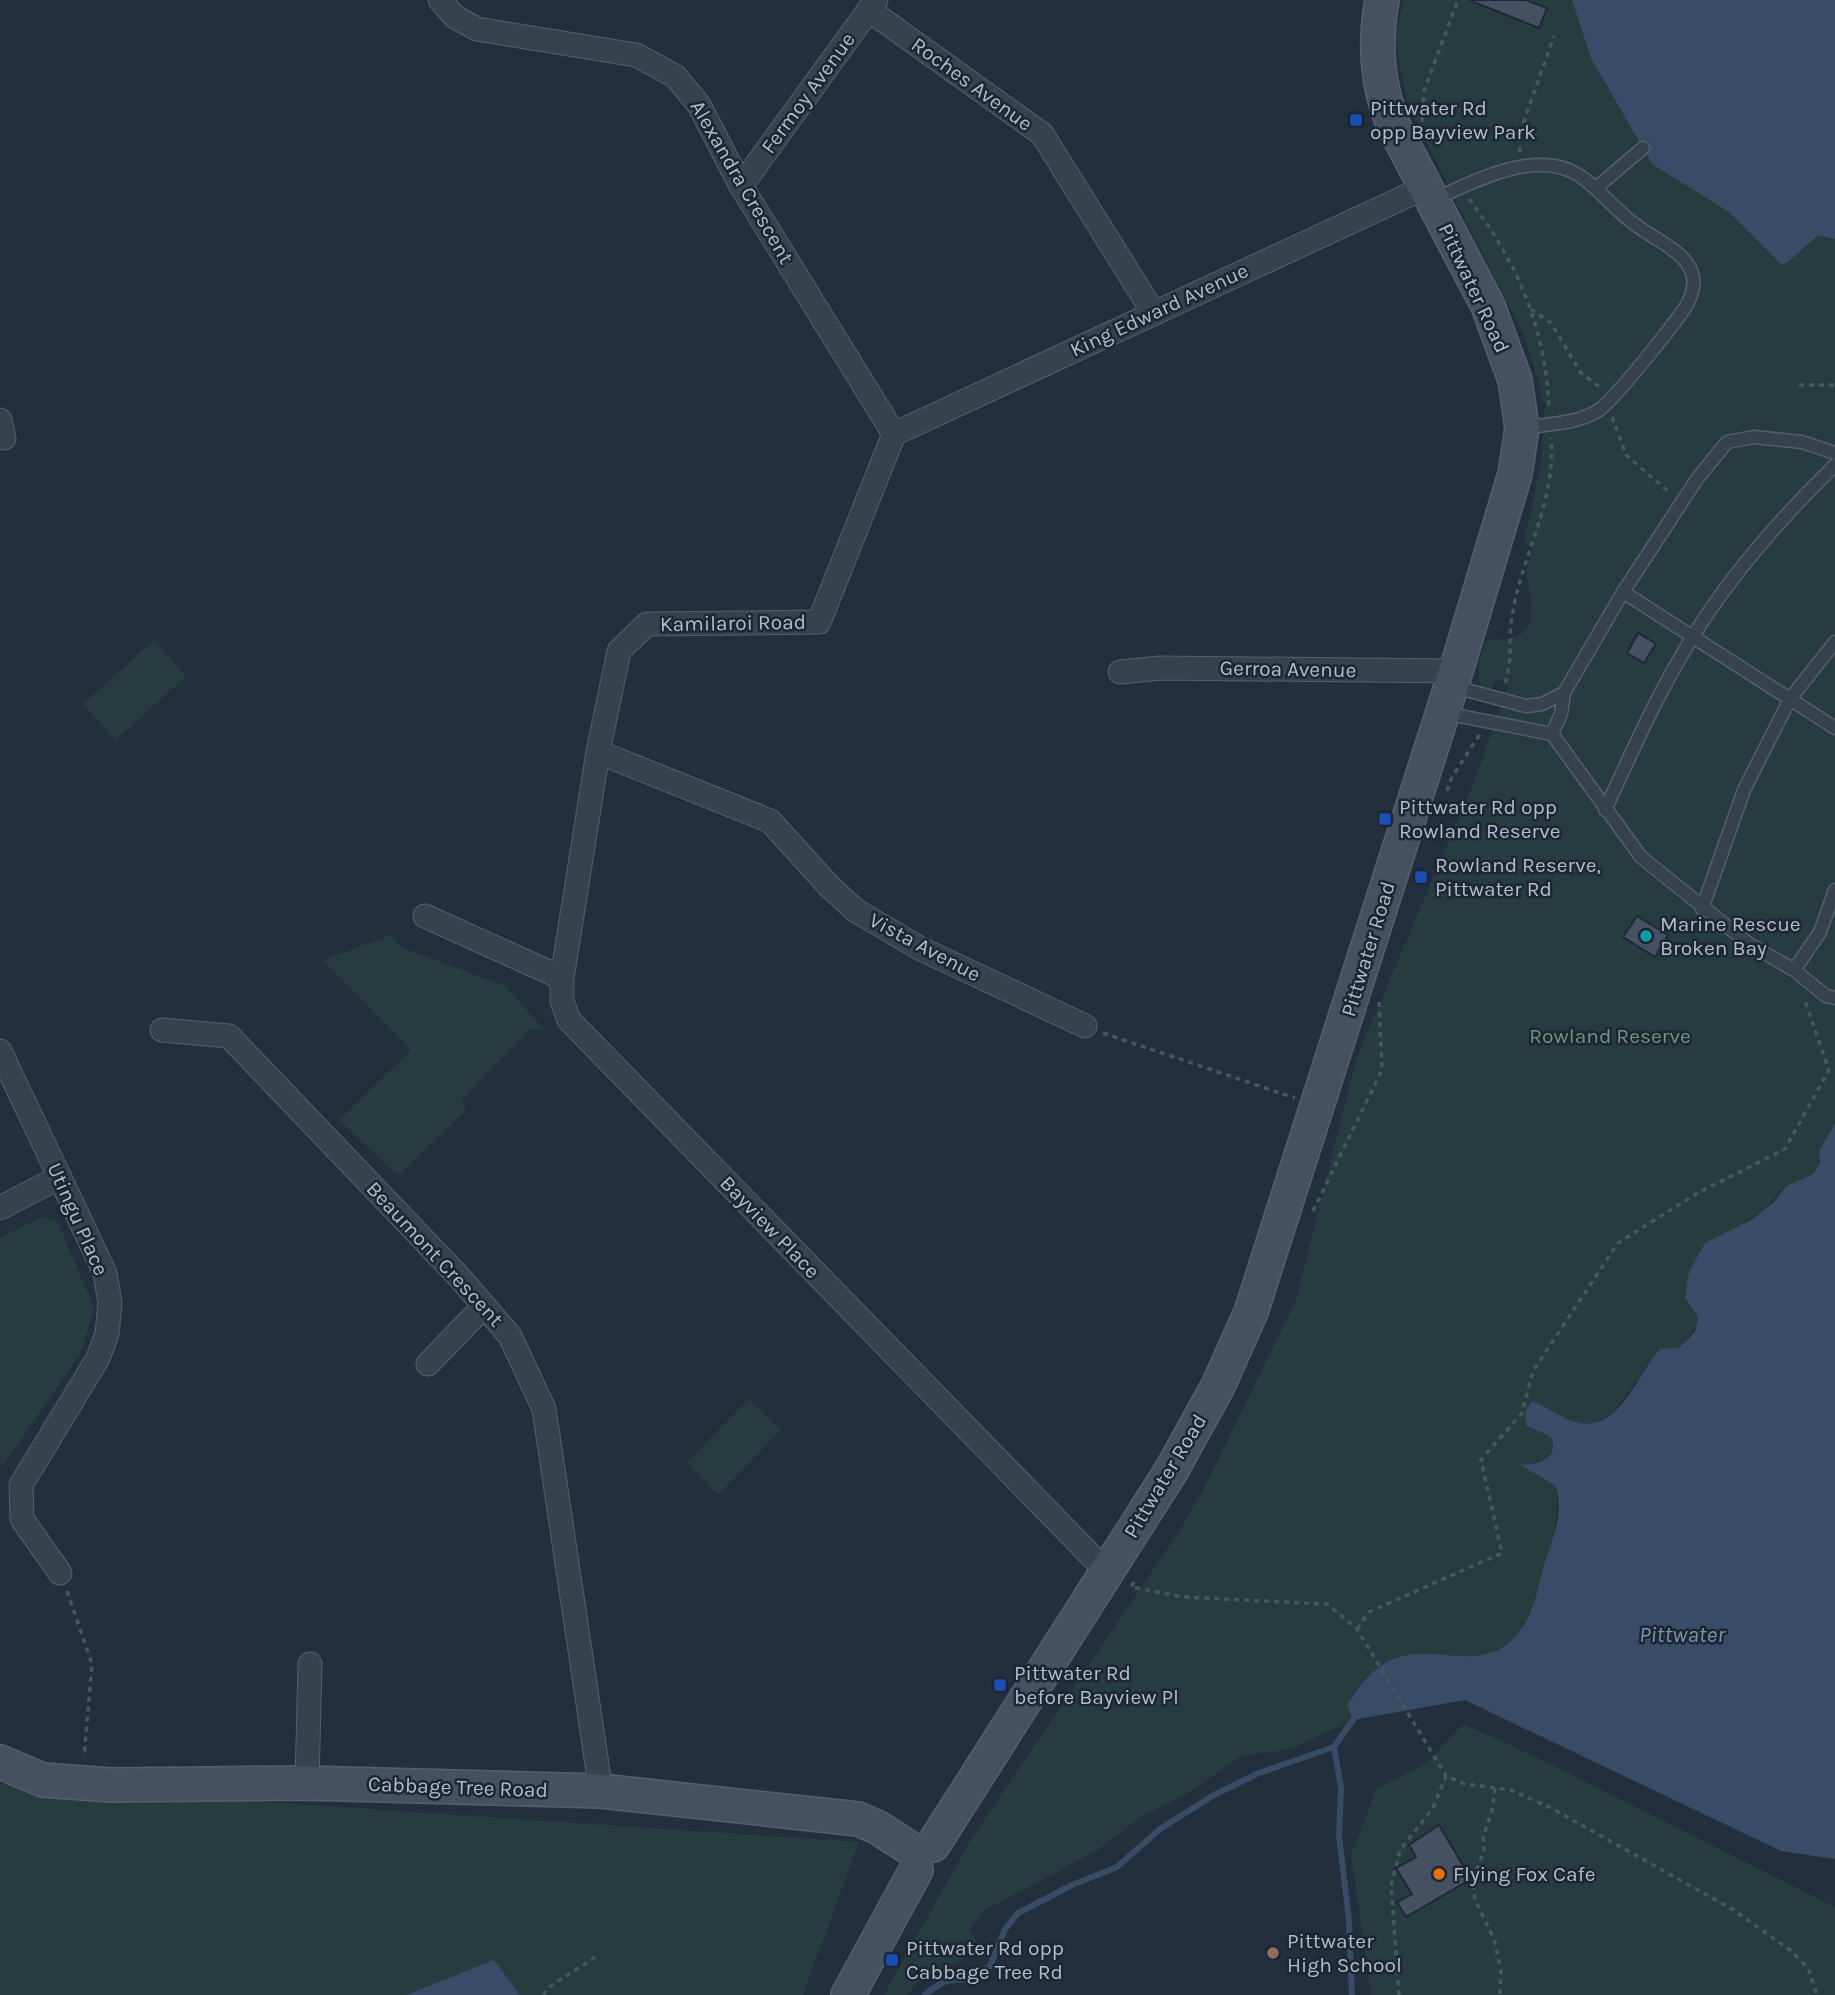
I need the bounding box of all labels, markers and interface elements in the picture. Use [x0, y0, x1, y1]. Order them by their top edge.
street label: Fermoy Avenue [756, 28, 860, 158]
street label: Roches Avenue [907, 32, 1037, 136]
street label: Alexandra Crescent [685, 96, 799, 268]
place label: Pittwater Rd opp Bayview Park [1370, 96, 1536, 144]
marker: Pittwater Rd opp Bayview Park [1348, 112, 1364, 128]
street label: Pittwater Road [1434, 219, 1514, 357]
street label: King Edward Avenue [1066, 258, 1252, 362]
street label: Kamilaroi Road [660, 610, 806, 636]
street label: Gerroa Avenue [1219, 656, 1357, 682]
place label: Pittwater Rd opp Rowland Reserve [1399, 795, 1561, 843]
marker: Pittwater Rd opp Rowland Reserve [1377, 811, 1393, 827]
place label: Rowland Reserve, Pittwater Rd [1435, 853, 1601, 901]
marker: Rowland Reserve, Pittwater Rd [1413, 869, 1429, 885]
street label: Pittwater Road [1336, 879, 1400, 1019]
street label: Vista Avenue [865, 908, 985, 986]
place label: Marine Rescue Broken Bay [1660, 912, 1801, 960]
marker: Marine Rescue Broken Bay [1638, 928, 1654, 944]
park label: Rowland Reserve [1529, 1024, 1691, 1048]
street label: Utingu Place [42, 1159, 114, 1279]
street label: Bayview Place [715, 1171, 825, 1283]
street label: Beaumont Crescent [362, 1177, 508, 1331]
street label: Pittwater Road [1119, 1410, 1211, 1542]
water label: Pittwater [1639, 1621, 1726, 1648]
place label: Pittwater Rd before Bayview Pl [1014, 1661, 1179, 1709]
marker: Pittwater Rd before Bayview Pl [992, 1677, 1008, 1693]
street label: Cabbage Tree Road [368, 1772, 548, 1802]
place label: Flying Fox Cafe [1453, 1862, 1595, 1886]
marker: Flying Fox Cafe [1431, 1866, 1447, 1882]
place label: Pittwater High School [1287, 1929, 1402, 1977]
place label: Pittwater Rd opp Cabbage Tree Rd [906, 1936, 1064, 1984]
marker: Pittwater High School [1265, 1945, 1281, 1961]
marker: Pittwater Rd opp Cabbage Tree Rd [884, 1952, 900, 1968]

